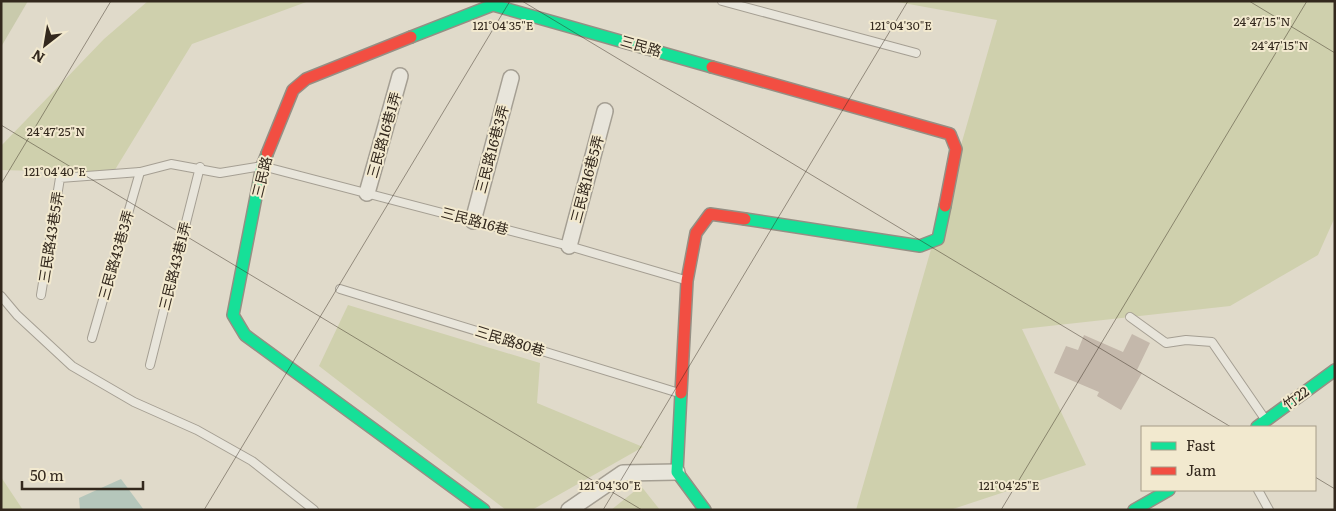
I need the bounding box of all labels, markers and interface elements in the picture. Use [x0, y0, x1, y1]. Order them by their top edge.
text: 24°47'15"N [1233, 12, 1291, 30]
text: 121°04'35"E [473, 16, 534, 34]
text: 121°04'30"E [870, 16, 932, 34]
north arrow [20, 20, 70, 70]
street label: 三民路 [618, 30, 664, 60]
text: 24°47'15"N [1251, 36, 1309, 54]
text: N [27, 45, 48, 69]
street label: 三民路16巷1弄 [361, 89, 405, 180]
street label: 三民路16巷3弄 [470, 102, 512, 195]
text: 24°47'25"N [27, 122, 85, 140]
street label: 三民路16巷5弄 [565, 133, 607, 225]
street label: 三民路 [246, 154, 276, 200]
text: 121°04'40"E [24, 162, 86, 180]
street label: 三民路43巷5弄 [33, 190, 67, 284]
street label: 三民路16巷 [439, 201, 511, 239]
street label: 三民路43巷3弄 [93, 207, 137, 302]
street label: 三民路43巷1弄 [153, 219, 195, 312]
street label: 三民路80巷 [473, 320, 548, 360]
street label: 竹22 [1278, 381, 1313, 414]
legend [1141, 426, 1316, 491]
text: Fast [1186, 433, 1215, 456]
scale bar [22, 458, 144, 490]
text: Jam [1186, 458, 1217, 481]
text: 50 m [30, 463, 64, 486]
text: 121°04'30"E [579, 476, 641, 494]
text: 121°04'25"E [979, 476, 1040, 494]

